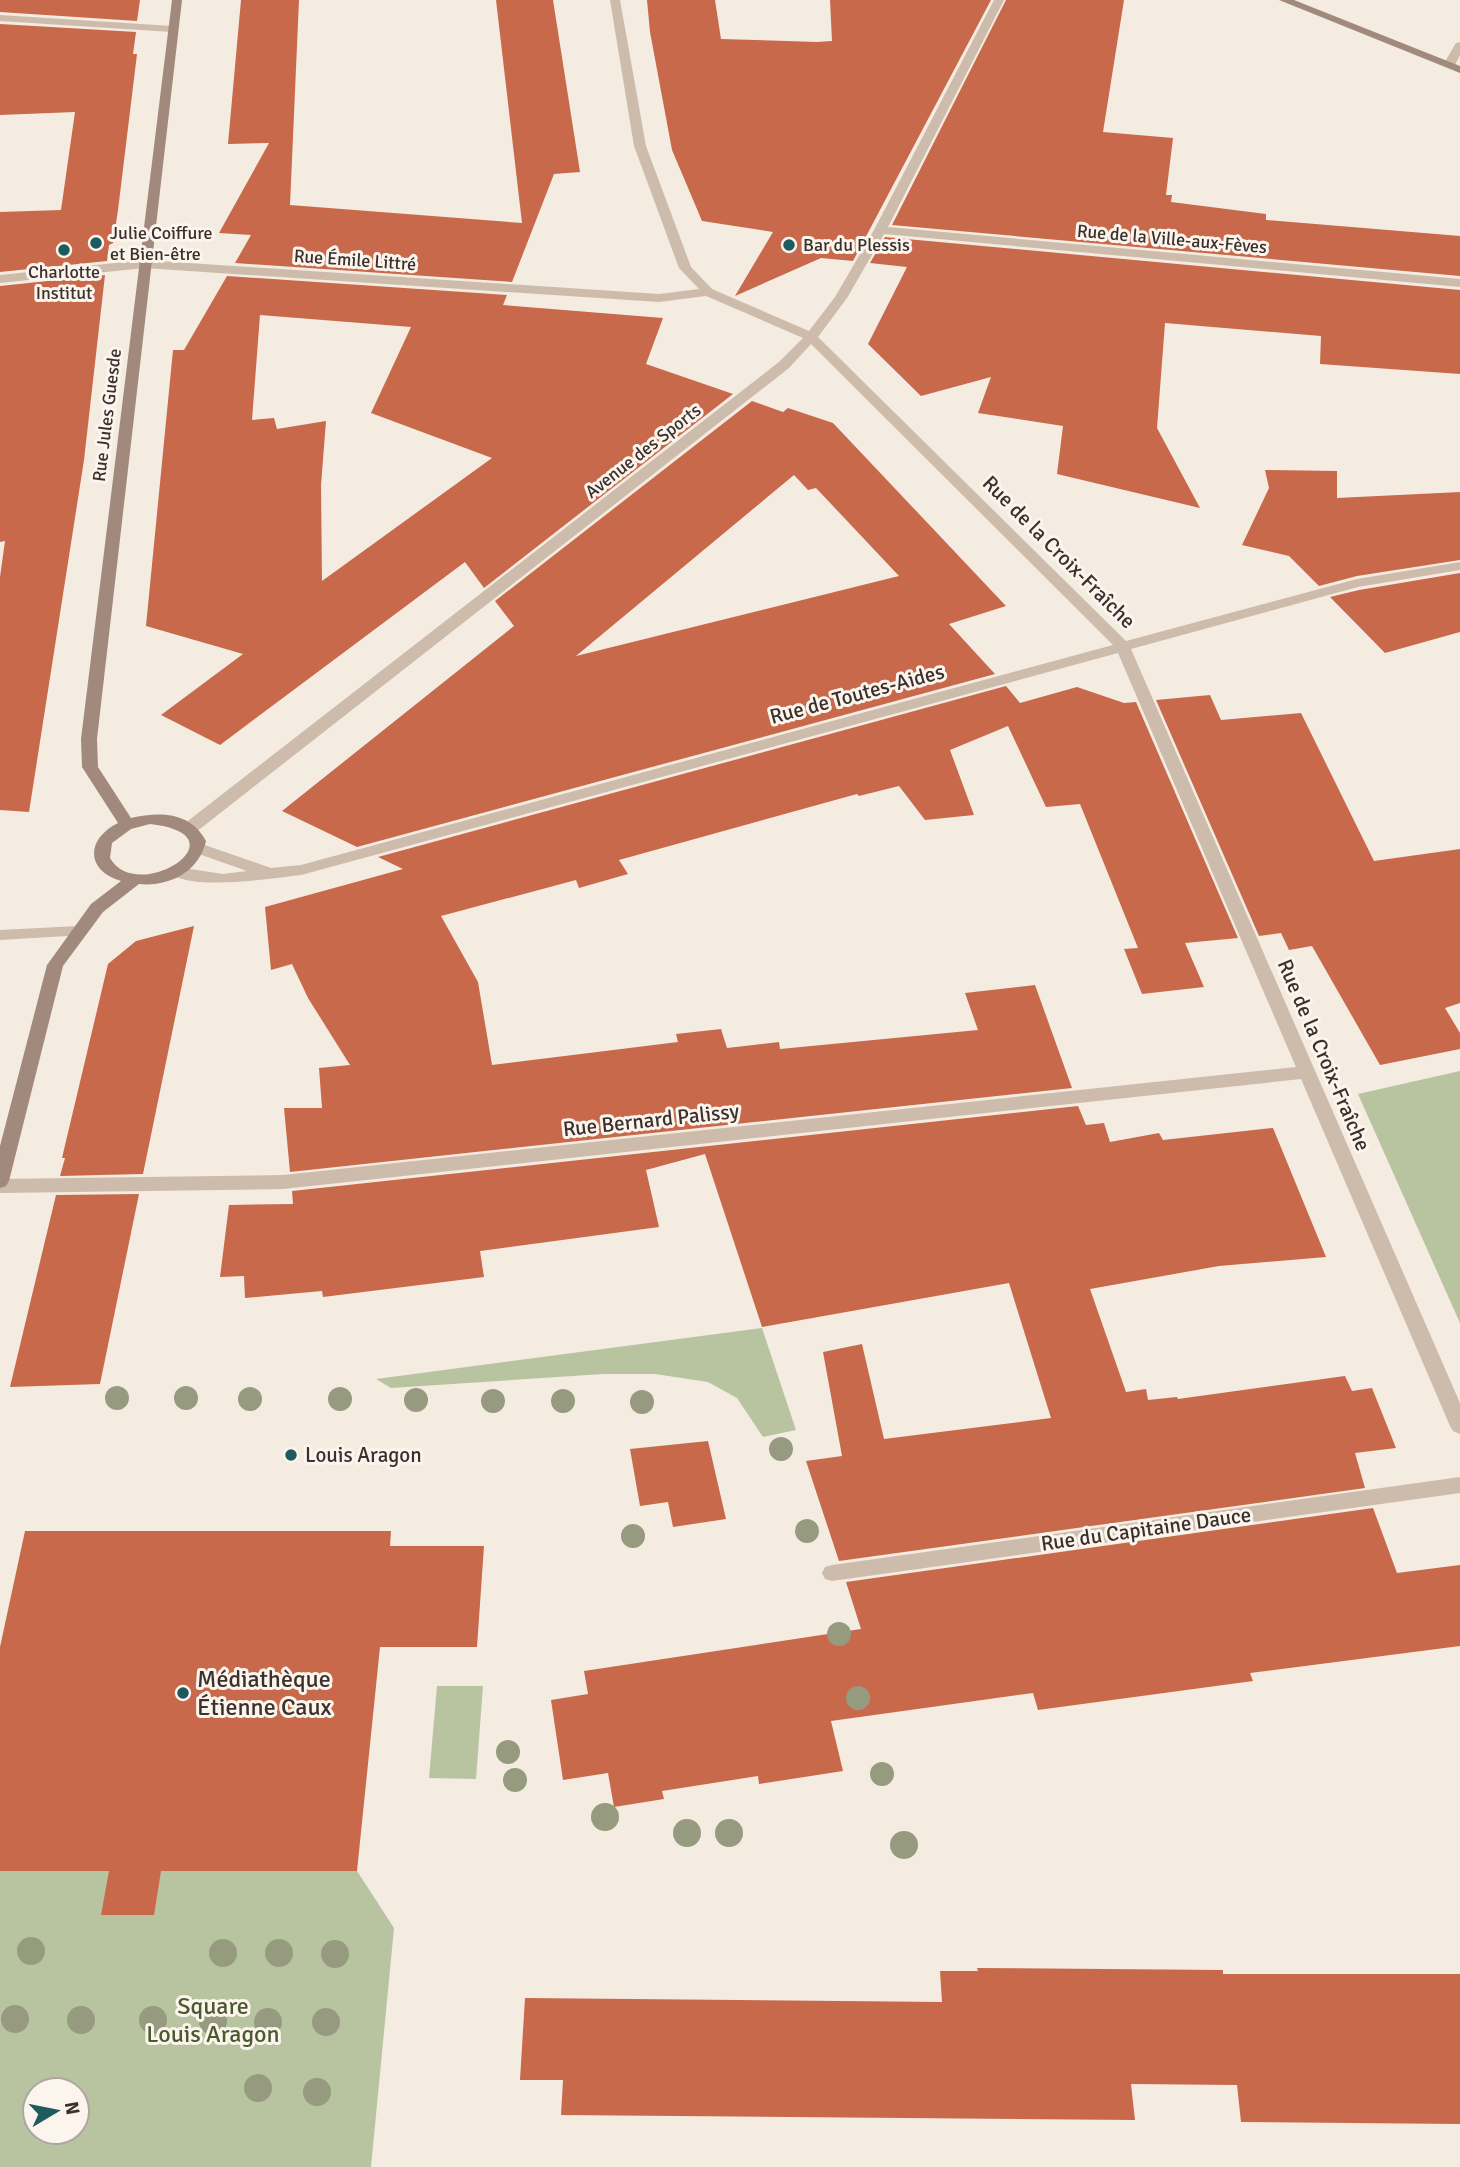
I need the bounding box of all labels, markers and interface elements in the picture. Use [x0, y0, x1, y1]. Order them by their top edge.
street label: Rue de la Ville-aux-Fèves [1076, 220, 1268, 258]
place label: Julie Coiffure et Bien-être [110, 222, 213, 265]
place label: Bar du Plessis [803, 234, 910, 256]
marker: Julie Coiffure et Bien-être [88, 235, 104, 251]
marker: Bar du Plessis [781, 237, 797, 253]
marker: Charlotte Institut [56, 242, 72, 258]
street label: Rue Émile Littré [293, 245, 417, 275]
place label: Charlotte Institut [28, 261, 100, 304]
street label: Rue Jules Guesde [88, 347, 126, 483]
street label: Avenue des Sports [581, 399, 705, 503]
street label: Rue de la Croix-Fraîche [977, 470, 1141, 634]
street label: Rue de Toutes-Aides [767, 658, 947, 730]
street label: Rue de la Croix-Fraîche [1272, 955, 1376, 1155]
street label: Rue Bernard Palissy [562, 1098, 741, 1142]
place label: Louis Aragon [305, 1442, 422, 1468]
marker: Louis Aragon [283, 1447, 299, 1463]
street label: Rue du Capitaine Dauce [1039, 1501, 1253, 1557]
place label: Médiathèque Étienne Caux [197, 1664, 332, 1722]
marker: Médiathèque Étienne Caux [175, 1685, 191, 1701]
park label: Square Louis Aragon [146, 1991, 280, 2049]
north arrow [21, 2076, 91, 2146]
text: N [59, 2100, 85, 2117]

